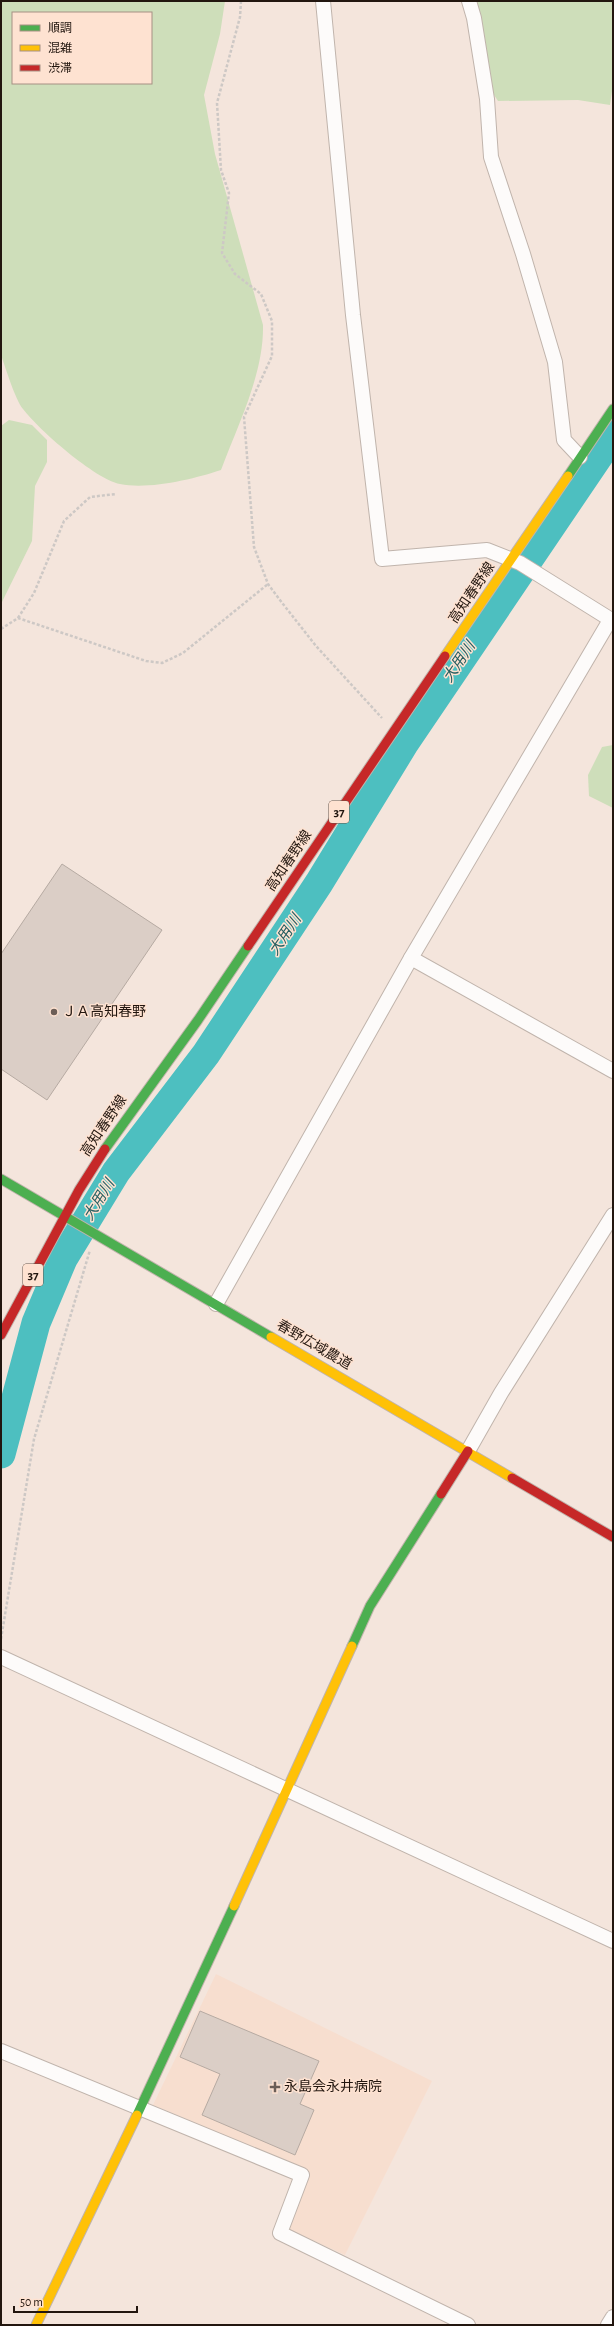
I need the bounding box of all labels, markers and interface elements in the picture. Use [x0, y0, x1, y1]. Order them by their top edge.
legend [12, 12, 152, 84]
text: 順調 [48, 22, 72, 34]
text: 混雑 [48, 41, 72, 54]
text: 渋滞 [48, 62, 72, 74]
street label: 高知春野線 [446, 560, 497, 626]
water label: 大用川 [439, 637, 479, 685]
road number: 37 [329, 801, 349, 823]
street label: 高知春野線 [263, 828, 314, 894]
water label: 大用川 [265, 910, 305, 958]
place label: ＪＡ高知春野 [62, 1004, 146, 1019]
marker: ＪＡ高知春野 [49, 1007, 59, 1017]
street label: 高知春野線 [78, 1093, 129, 1159]
water label: 大用川 [80, 1175, 118, 1223]
road number: 37 [23, 1264, 43, 1286]
street label: 春野広域農道 [274, 1317, 354, 1372]
place label: 永島会永井病院 [284, 2078, 382, 2094]
marker: 永島会永井病院 [269, 2081, 281, 2093]
scale bar [14, 2288, 137, 2314]
text: 50 m [20, 2296, 43, 2308]

